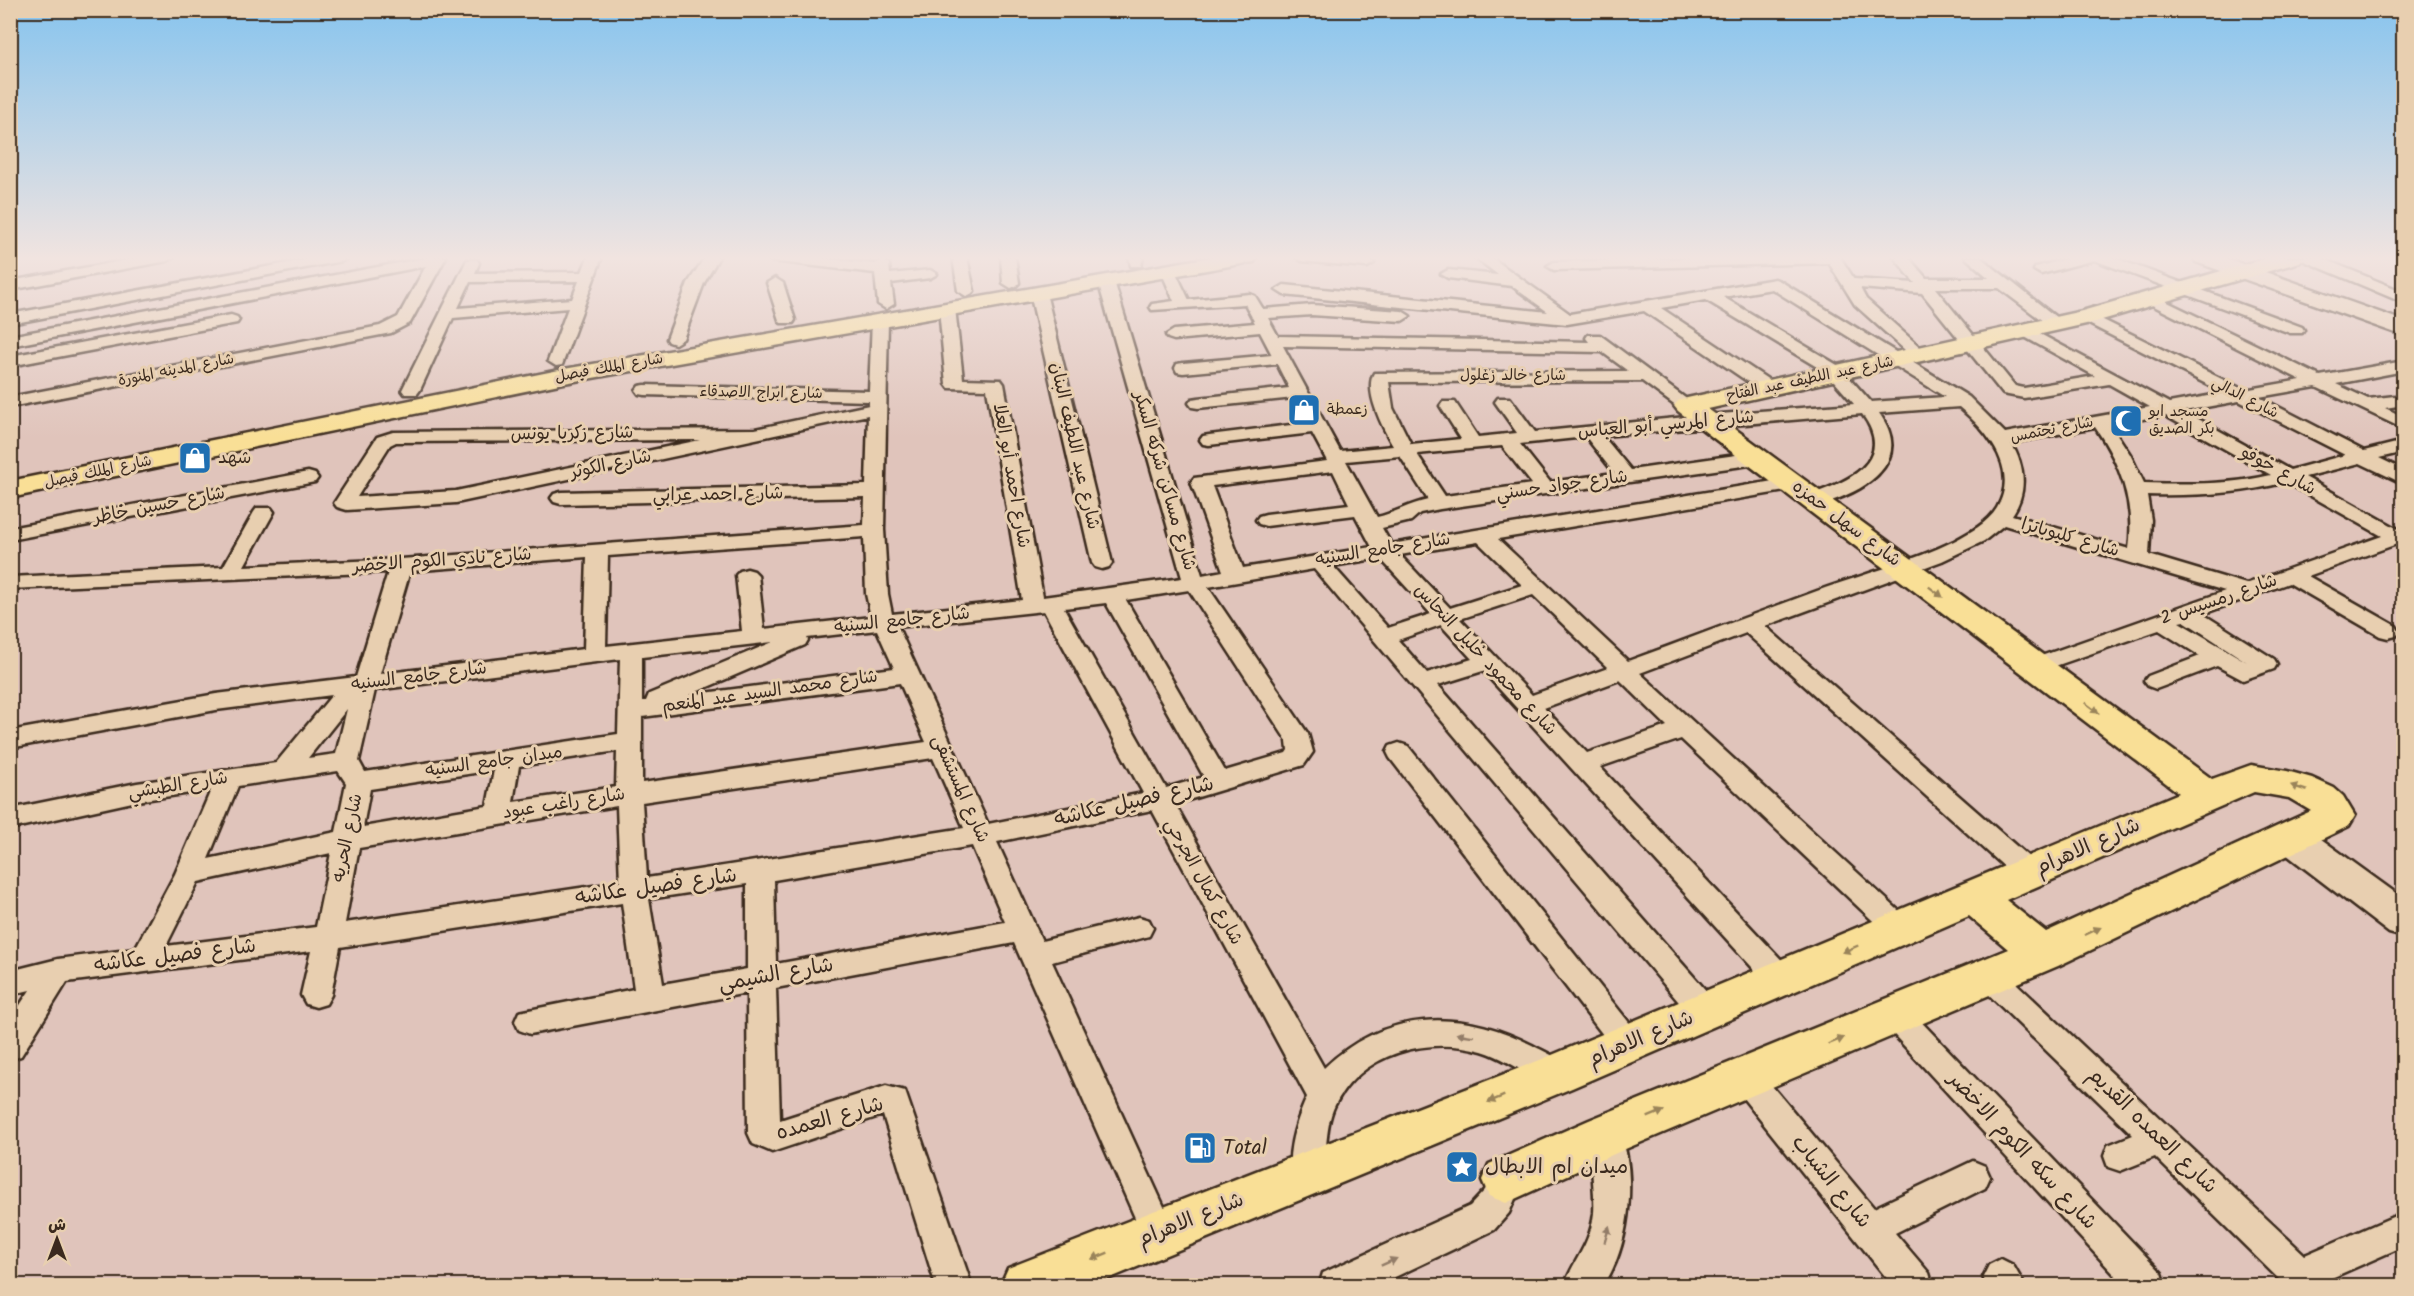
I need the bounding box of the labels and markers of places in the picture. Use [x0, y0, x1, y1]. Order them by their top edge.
shop icon: زعمطة [1286, 392, 1322, 428]
place label: زعمطة [1327, 398, 1368, 422]
place label: مسجد ابو بكر الصديق [2148, 400, 2215, 441]
mosque icon: مسجد ابو بكر الصديق [2108, 403, 2144, 439]
shop icon: شهد [177, 440, 213, 476]
place label: شهد [218, 444, 251, 473]
fuel station icon: Total [1182, 1130, 1218, 1166]
place label: Total [1223, 1132, 1267, 1165]
place icon: ميدان ام الابطال [1444, 1149, 1480, 1185]
place label: ميدان ام الابطال [1485, 1151, 1628, 1184]

